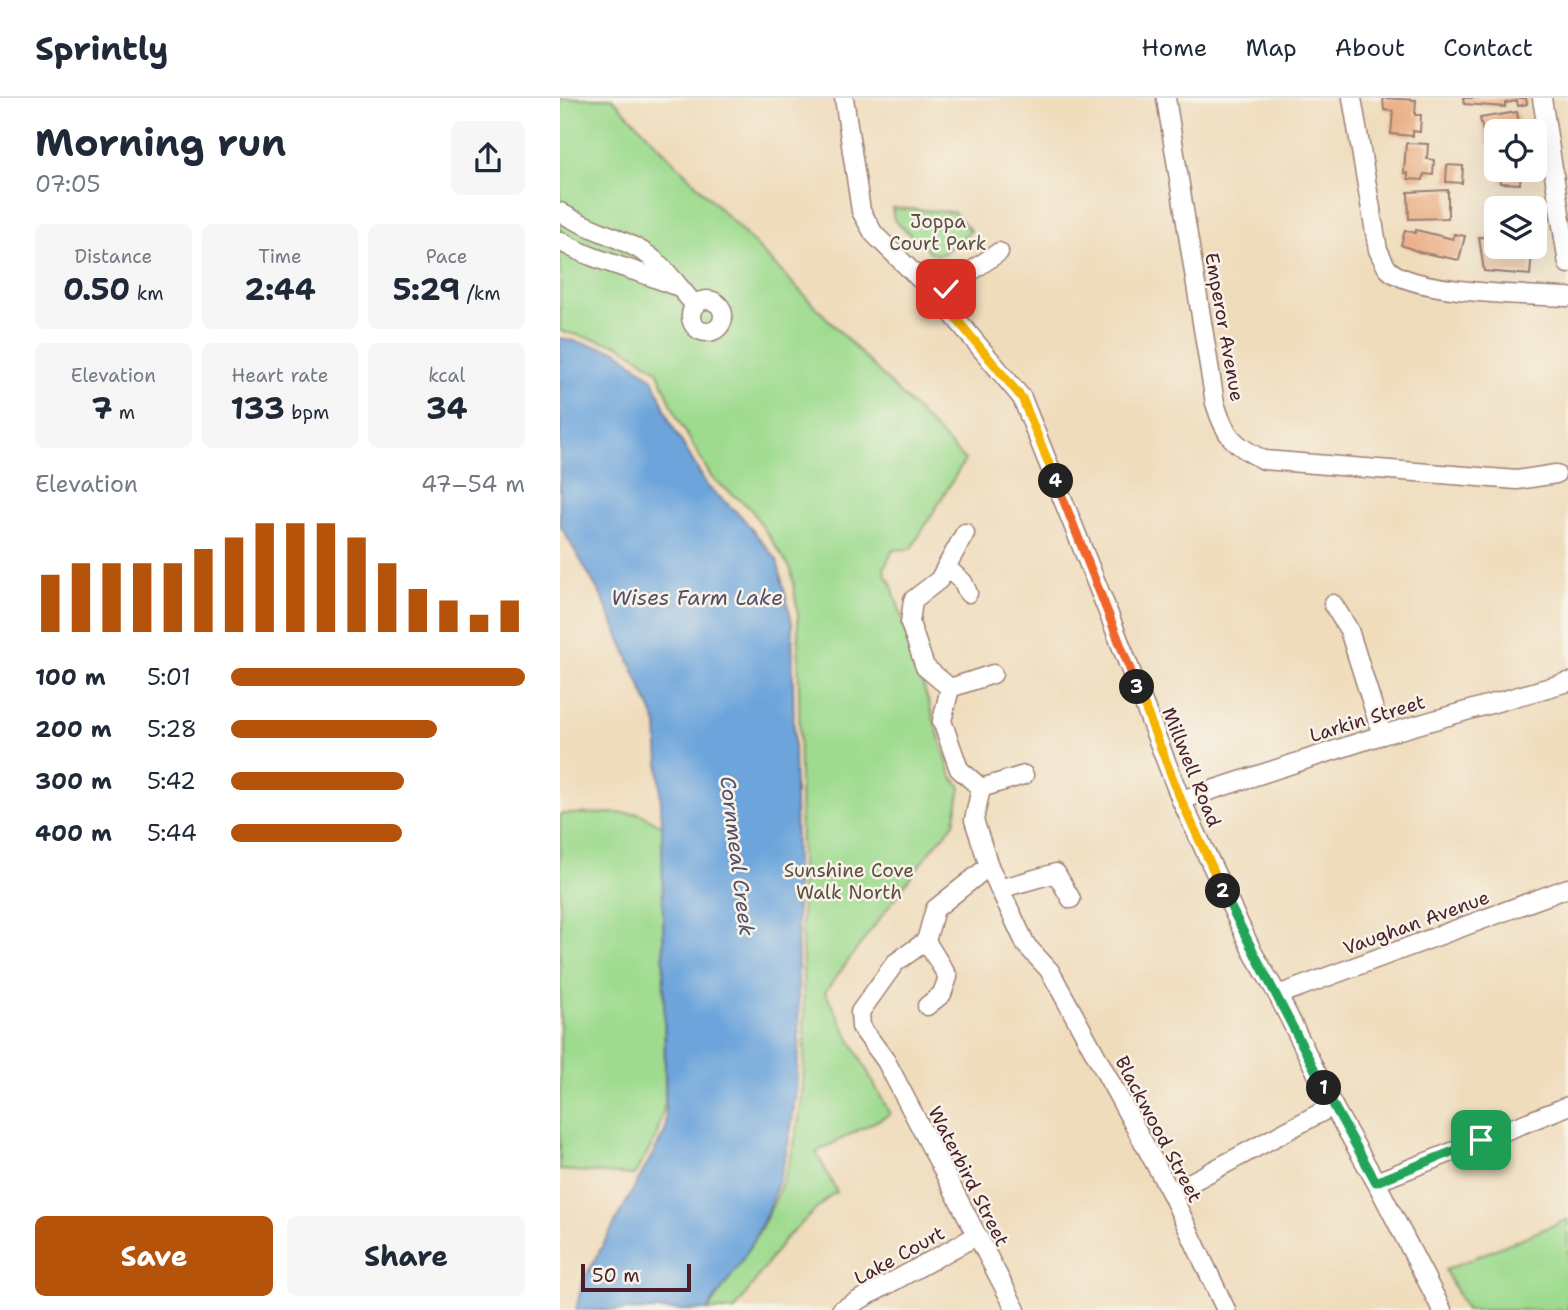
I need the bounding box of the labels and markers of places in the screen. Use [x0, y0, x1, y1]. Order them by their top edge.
pin [916, 259, 976, 319]
pin: 4 [1038, 464, 1074, 498]
pin: 3 [1120, 670, 1154, 704]
pin: 2 [1206, 874, 1240, 908]
pin: 1 [1306, 1070, 1342, 1105]
pin [1451, 1110, 1511, 1170]

